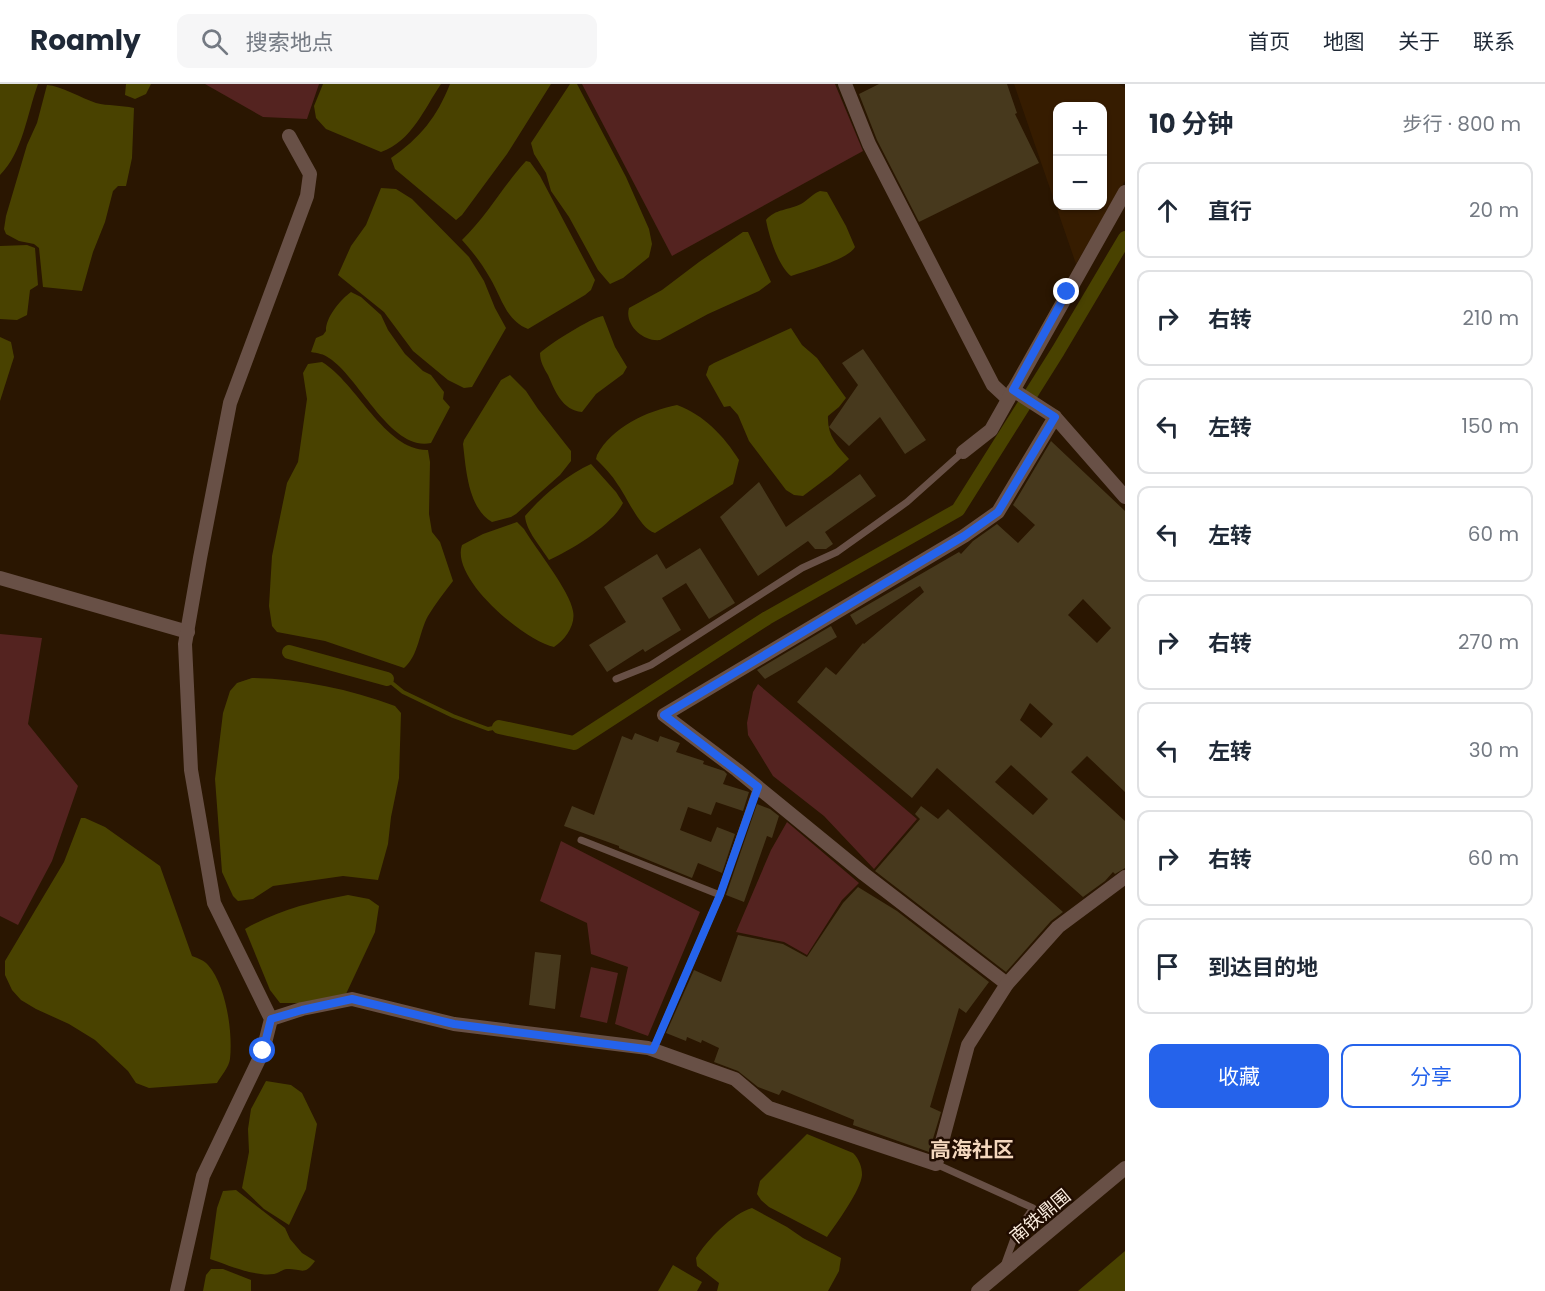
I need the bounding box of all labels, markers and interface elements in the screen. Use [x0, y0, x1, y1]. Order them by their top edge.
search box [177, 14, 597, 68]
text: Roamly [30, 21, 141, 60]
icon: search [198, 25, 231, 58]
text: 搜索地点 [246, 27, 334, 58]
text: 首页 [1248, 27, 1290, 56]
text: 地图 [1323, 27, 1365, 56]
text: 关于 [1398, 27, 1440, 56]
text: 联系 [1473, 27, 1515, 56]
map controls [1053, 102, 1107, 210]
button: + [1053, 102, 1107, 156]
text: 10 分钟 [1149, 106, 1233, 142]
text: 步行 · 800 m [1402, 110, 1521, 138]
button: − [1053, 156, 1107, 210]
icon: ahead [1151, 194, 1184, 227]
text: 直行 [1208, 196, 1252, 227]
text: 20 m [1469, 196, 1519, 224]
route end [1053, 278, 1079, 304]
icon: right [1151, 302, 1184, 335]
text: 右转 [1208, 304, 1252, 335]
text: 210 m [1463, 304, 1519, 332]
icon: left [1151, 410, 1184, 443]
text: 左转 [1208, 412, 1252, 443]
text: 150 m [1462, 412, 1519, 440]
icon: left [1151, 518, 1184, 551]
text: 左转 [1208, 520, 1252, 551]
text: 60 m [1468, 520, 1519, 548]
icon: right [1151, 626, 1184, 659]
text: 右转 [1208, 628, 1252, 659]
text: 270 m [1458, 628, 1519, 656]
icon: left [1151, 734, 1184, 767]
text: 左转 [1208, 736, 1252, 767]
text: 30 m [1469, 736, 1519, 764]
icon: right [1151, 842, 1184, 875]
text: 右转 [1208, 844, 1252, 875]
text: 60 m [1468, 844, 1519, 872]
icon: arrive [1151, 950, 1184, 983]
text: 到达目的地 [1208, 952, 1318, 983]
route start [249, 1037, 275, 1063]
button: 收藏 [1149, 1044, 1329, 1108]
button: 分享 [1341, 1044, 1521, 1108]
district label: 高海社区 [930, 1135, 1014, 1164]
street label: 南铁鼎围 [1004, 1183, 1076, 1249]

